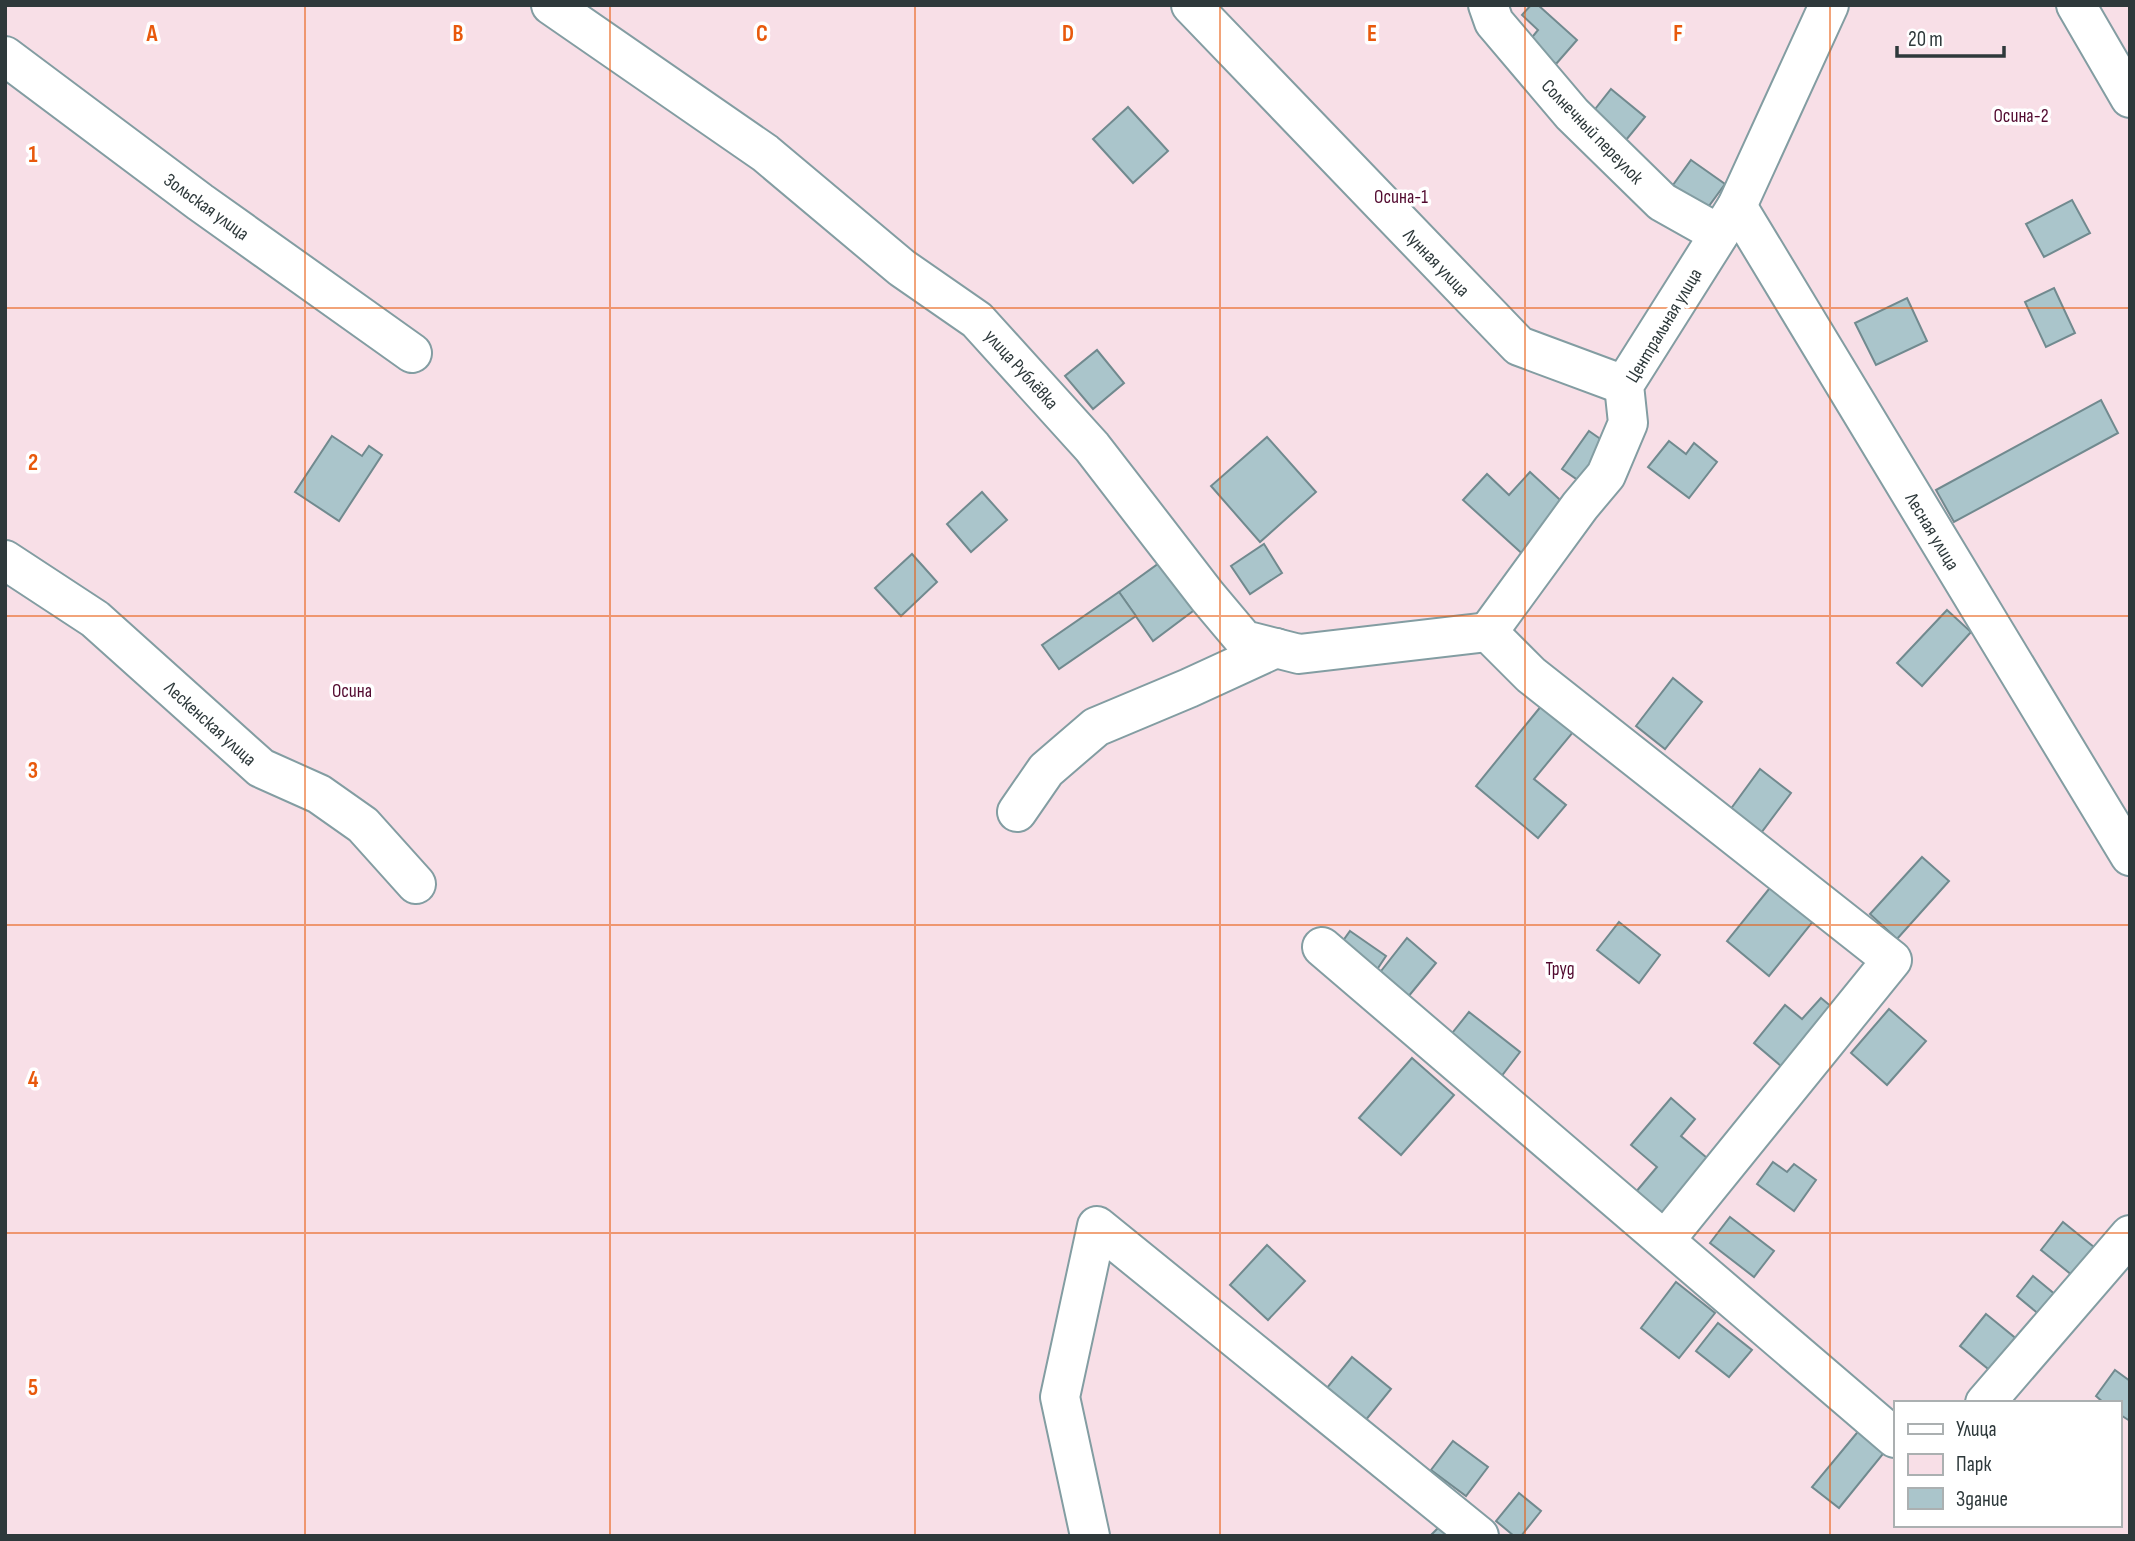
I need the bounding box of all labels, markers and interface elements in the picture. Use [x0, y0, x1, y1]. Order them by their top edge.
scale bar [1897, 14, 2004, 58]
text: A [146, 20, 159, 48]
text: B [453, 20, 464, 48]
text: C [756, 20, 768, 48]
text: D [1062, 20, 1074, 48]
text: E [1367, 20, 1377, 48]
text: F [1673, 20, 1683, 48]
text: 20 m [1908, 27, 1943, 52]
street label: Солнечный переулок [1536, 75, 1648, 190]
park label: Осина-2 [1994, 105, 2049, 128]
text: 1 [28, 141, 38, 169]
street label: Зольская улица [159, 169, 253, 246]
park label: Осина-1 [1374, 186, 1428, 209]
street label: Лунная улица [1397, 223, 1474, 302]
street label: Центральная улица [1621, 264, 1707, 387]
street label: улица Рублёвка [979, 325, 1063, 415]
text: 2 [28, 449, 38, 477]
street label: Лесная улица [1899, 488, 1964, 575]
street label: Лескенская улица [159, 676, 261, 771]
park label: Осина [332, 680, 372, 703]
text: 3 [28, 757, 38, 785]
park label: Труд [1545, 958, 1575, 981]
text: 4 [28, 1066, 39, 1094]
text: 5 [28, 1374, 38, 1402]
legend [1894, 1401, 2121, 1527]
text: Улица [1956, 1417, 1997, 1442]
text: Парк [1956, 1452, 1991, 1477]
text: Здание [1956, 1487, 2008, 1512]

